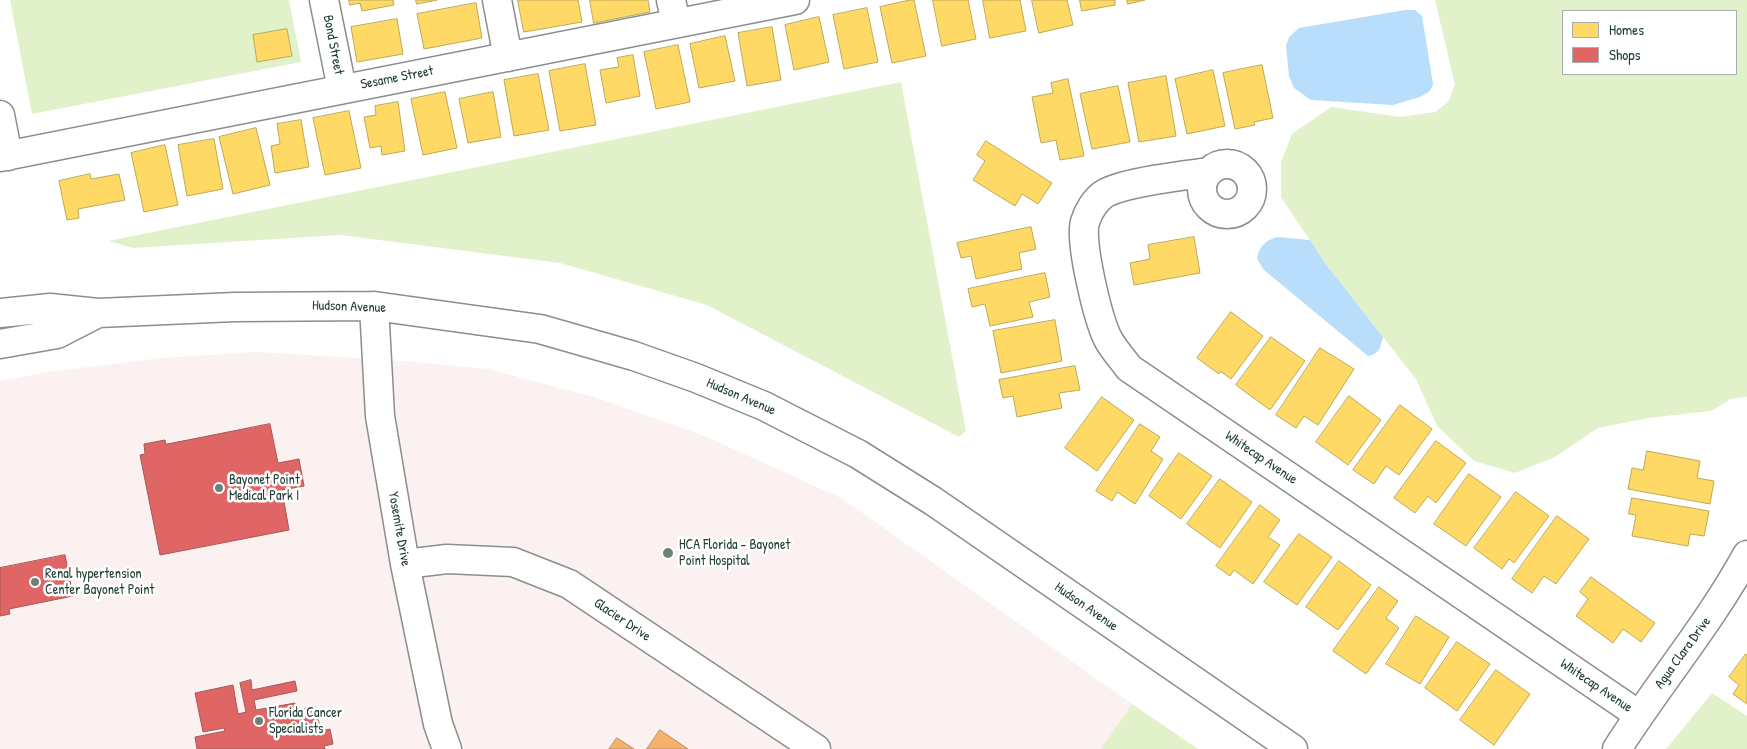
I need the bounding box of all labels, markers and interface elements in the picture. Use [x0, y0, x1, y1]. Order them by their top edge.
legend [1562, 10, 1737, 75]
street label: Bond Street [319, 14, 347, 76]
text: Homes [1609, 19, 1644, 40]
text: Shops [1609, 44, 1640, 65]
street label: Sesame Street [359, 63, 435, 93]
street label: Hudson Avenue [312, 297, 386, 317]
street label: Hudson Avenue [704, 375, 778, 419]
street label: Whitecap Avenue [1222, 428, 1300, 488]
place label: Bayonet Point Medical Park I [229, 472, 300, 504]
marker: Bayonet Point Medical Park I [213, 482, 225, 494]
street label: Yosemite Drive [384, 490, 414, 568]
place label: HCA Florida - Bayonet Point Hospital [679, 537, 790, 570]
marker: HCA Florida - Bayonet Point Hospital [661, 546, 675, 560]
place label: Renal hypertension Center Bayonet Point [45, 566, 154, 598]
marker: Renal hypertension Center Bayonet Point [29, 576, 41, 588]
street label: Hudson Avenue [1051, 579, 1121, 635]
street label: Glacier Drive [590, 595, 654, 645]
street label: Agua Clara Drive [1651, 614, 1715, 692]
street label: Whitecap Avenue [1557, 656, 1635, 716]
place label: Florida Cancer Specialists [269, 705, 342, 738]
marker: Florida Cancer Specialists [253, 715, 265, 727]

